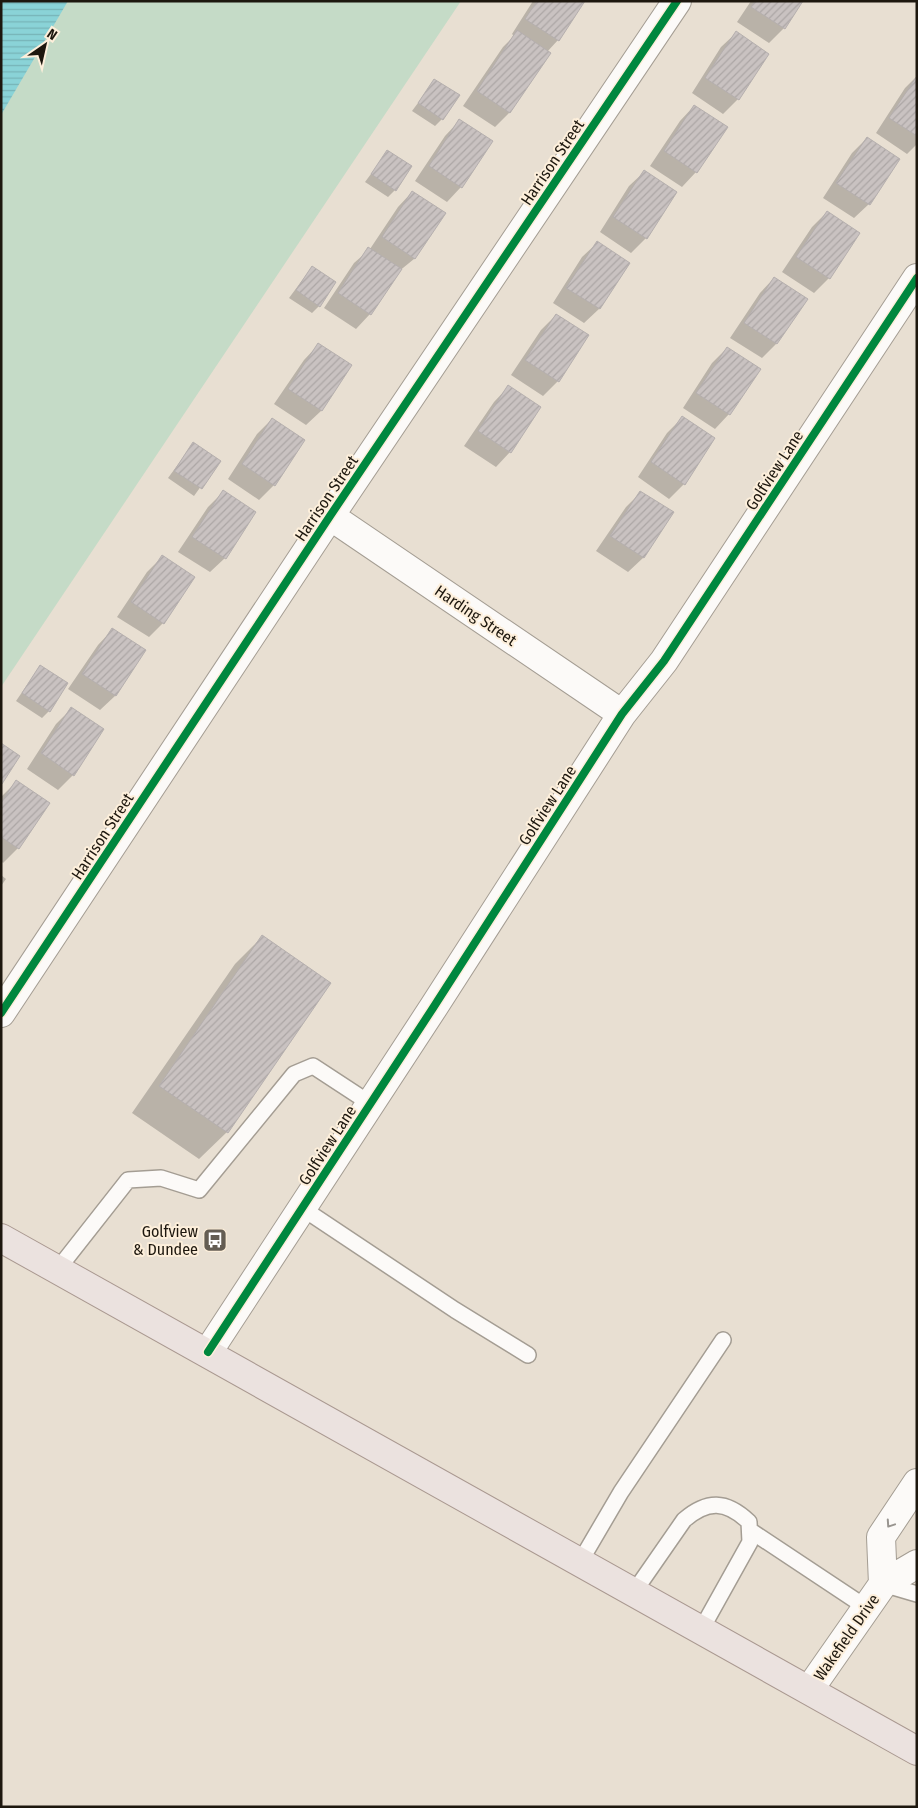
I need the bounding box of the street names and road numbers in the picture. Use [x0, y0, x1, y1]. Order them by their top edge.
street label: Harrison Street [517, 115, 589, 209]
street label: Golfview Lane [742, 427, 807, 514]
street label: Harrison Street [291, 451, 363, 545]
street label: Harding Street [431, 581, 521, 650]
street label: Golfview Lane [515, 762, 580, 849]
street label: Harrison Street [67, 789, 138, 883]
street label: Golfview Lane [295, 1102, 360, 1189]
street label: Wakefield Drive [810, 1590, 883, 1684]

